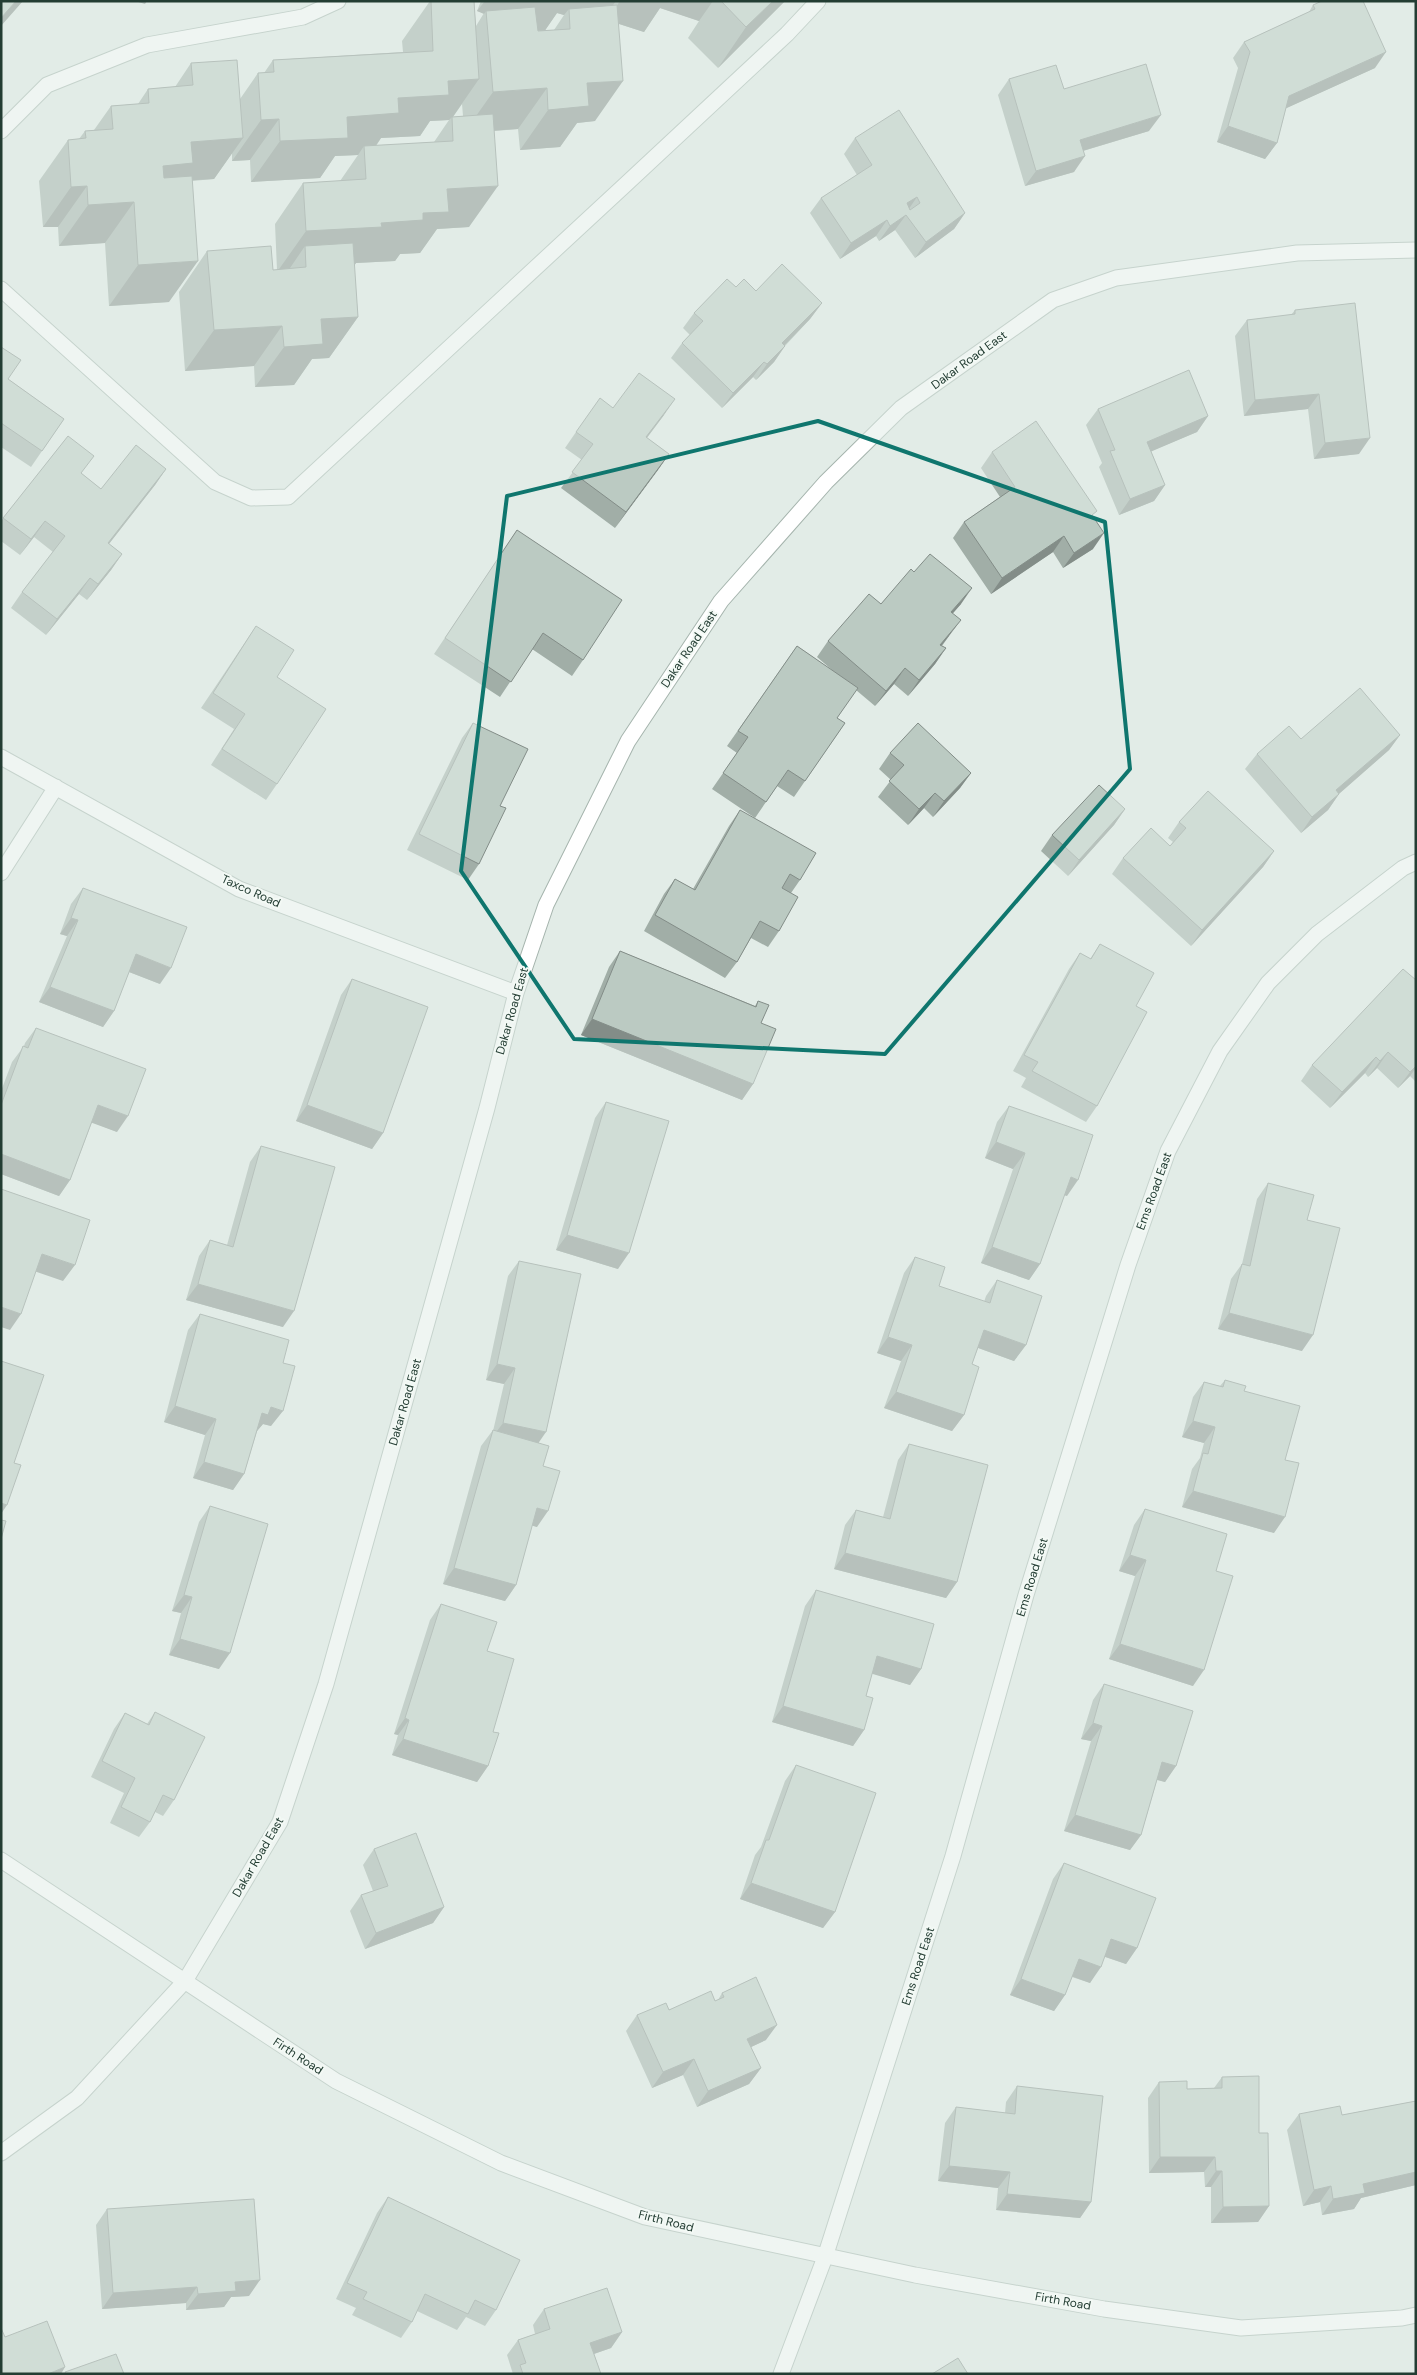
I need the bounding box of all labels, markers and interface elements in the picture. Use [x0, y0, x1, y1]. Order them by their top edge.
street label: Dakar Road East [928, 327, 1010, 393]
street label: Dakar Road East [657, 607, 721, 691]
street label: Taxco Road [219, 871, 283, 911]
street label: Dakar Road East [492, 965, 532, 1056]
street label: Ems Road East [1133, 1150, 1176, 1232]
street label: Dakar Road East [385, 1356, 425, 1447]
street label: Ems Road East [1012, 1535, 1052, 1618]
street label: Dakar Road East [229, 1814, 288, 1900]
street label: Ems Road East [898, 1924, 938, 2007]
street label: Firth Road [270, 2034, 326, 2078]
street label: Firth Road [637, 2206, 695, 2236]
street label: Firth Road [1034, 2288, 1092, 2314]

